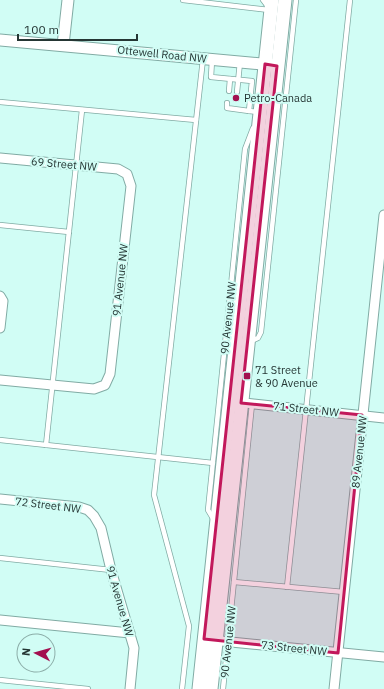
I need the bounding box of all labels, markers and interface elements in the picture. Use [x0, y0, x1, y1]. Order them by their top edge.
scale bar [18, 16, 137, 42]
text: 100 m [24, 22, 59, 37]
street label: Ottewell Road NW [117, 42, 208, 66]
place label: Petro-Canada [244, 91, 312, 105]
marker: Petro-Canada [231, 93, 241, 103]
street label: 69 Street NW [30, 154, 98, 174]
street label: 91 Avenue NW [109, 243, 131, 317]
street label: 90 Avenue NW [217, 281, 239, 355]
place label: 71 Street & 90 Avenue [255, 363, 318, 390]
marker: 71 Street & 90 Avenue [242, 371, 252, 381]
street label: 71 Street NW [272, 399, 340, 419]
street label: 89 Avenue NW [348, 415, 370, 489]
street label: 72 Street NW [14, 494, 82, 516]
street label: 91 Avenue NW [103, 564, 137, 638]
street label: 90 Avenue NW [217, 605, 239, 679]
north arrow [16, 633, 56, 673]
street label: 73 Street NW [260, 638, 328, 658]
text: N [19, 647, 33, 657]

